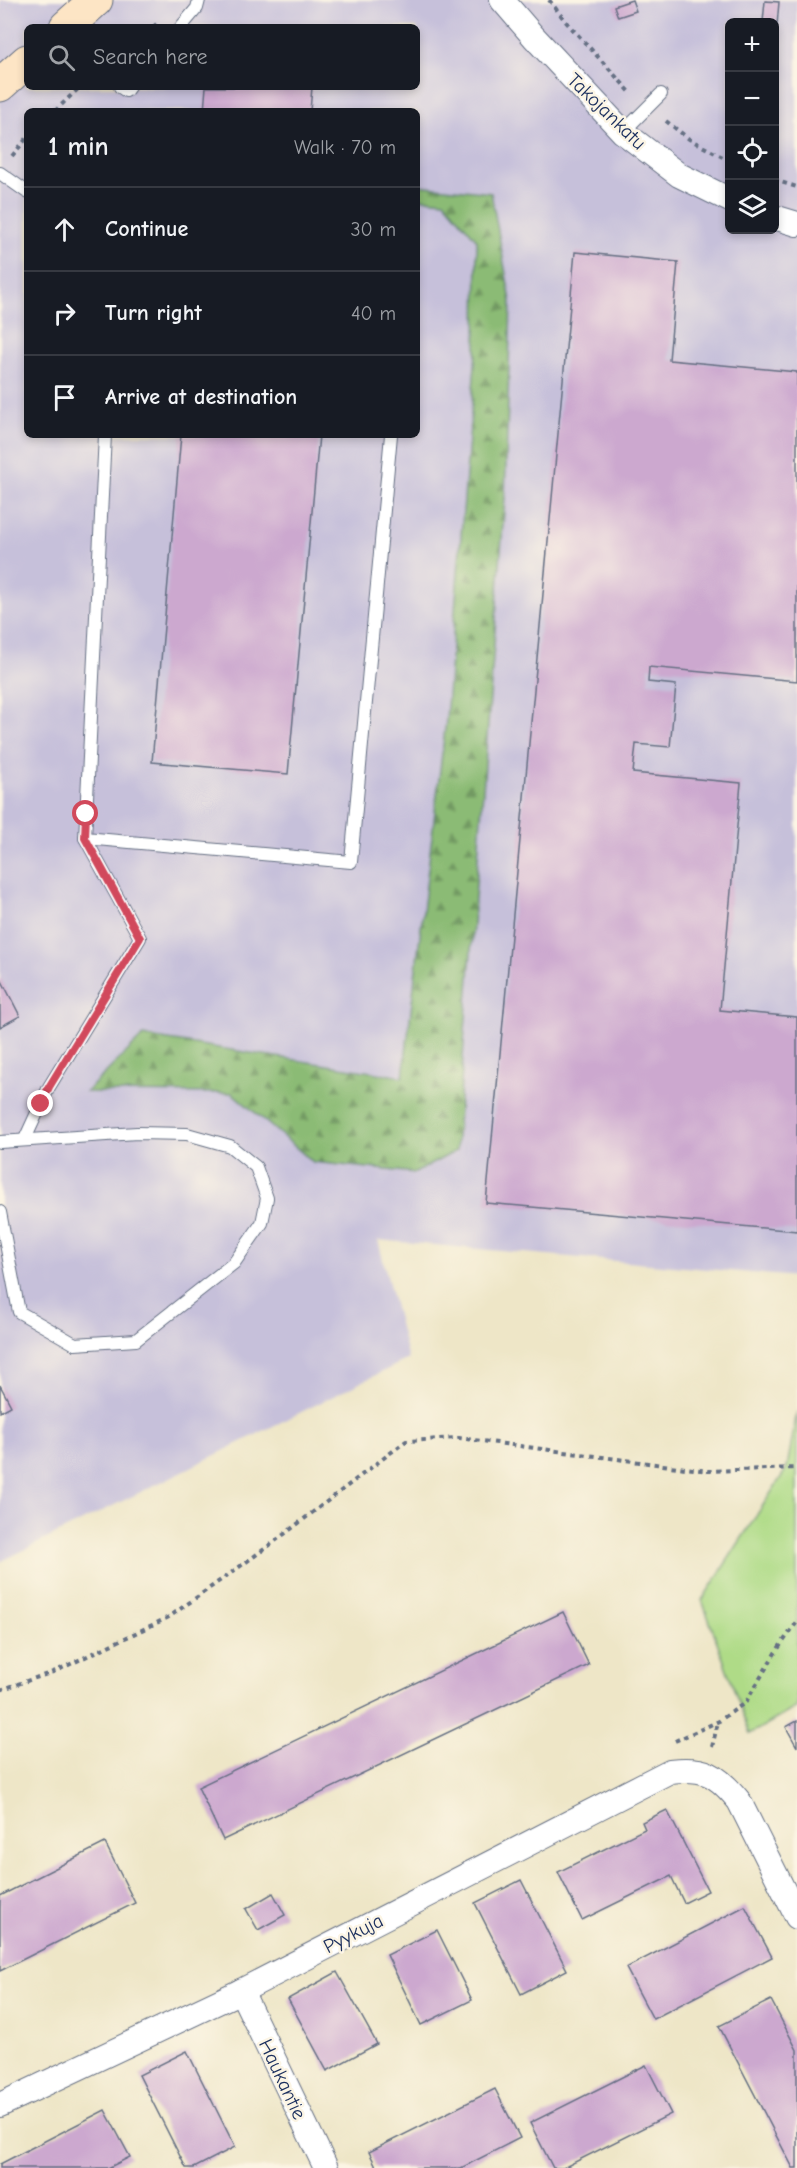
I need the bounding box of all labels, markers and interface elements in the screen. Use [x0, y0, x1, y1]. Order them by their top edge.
map controls [725, 18, 779, 234]
button: + [725, 18, 779, 72]
search box [24, 24, 420, 90]
icon: search [45, 41, 78, 74]
text: Search here [93, 44, 208, 70]
street label: Takojankatu [563, 68, 651, 154]
button: − [725, 72, 779, 126]
button: locate [725, 126, 779, 180]
text: 1 min [48, 132, 109, 162]
text: Walk · 70 m [294, 136, 396, 159]
button: layers [725, 180, 779, 234]
icon: ahead [48, 213, 81, 246]
text: Continue [105, 216, 188, 242]
text: 30 m [350, 218, 396, 241]
icon: right [48, 297, 81, 330]
text: Turn right [105, 300, 202, 326]
text: 40 m [351, 302, 396, 325]
icon: arrive [48, 381, 81, 414]
text: Arrive at destination [105, 384, 297, 410]
route start [72, 800, 98, 826]
route end [27, 1090, 53, 1116]
street label: Pyykuja [319, 1909, 387, 1958]
street label: Haukantie [254, 2035, 311, 2123]

